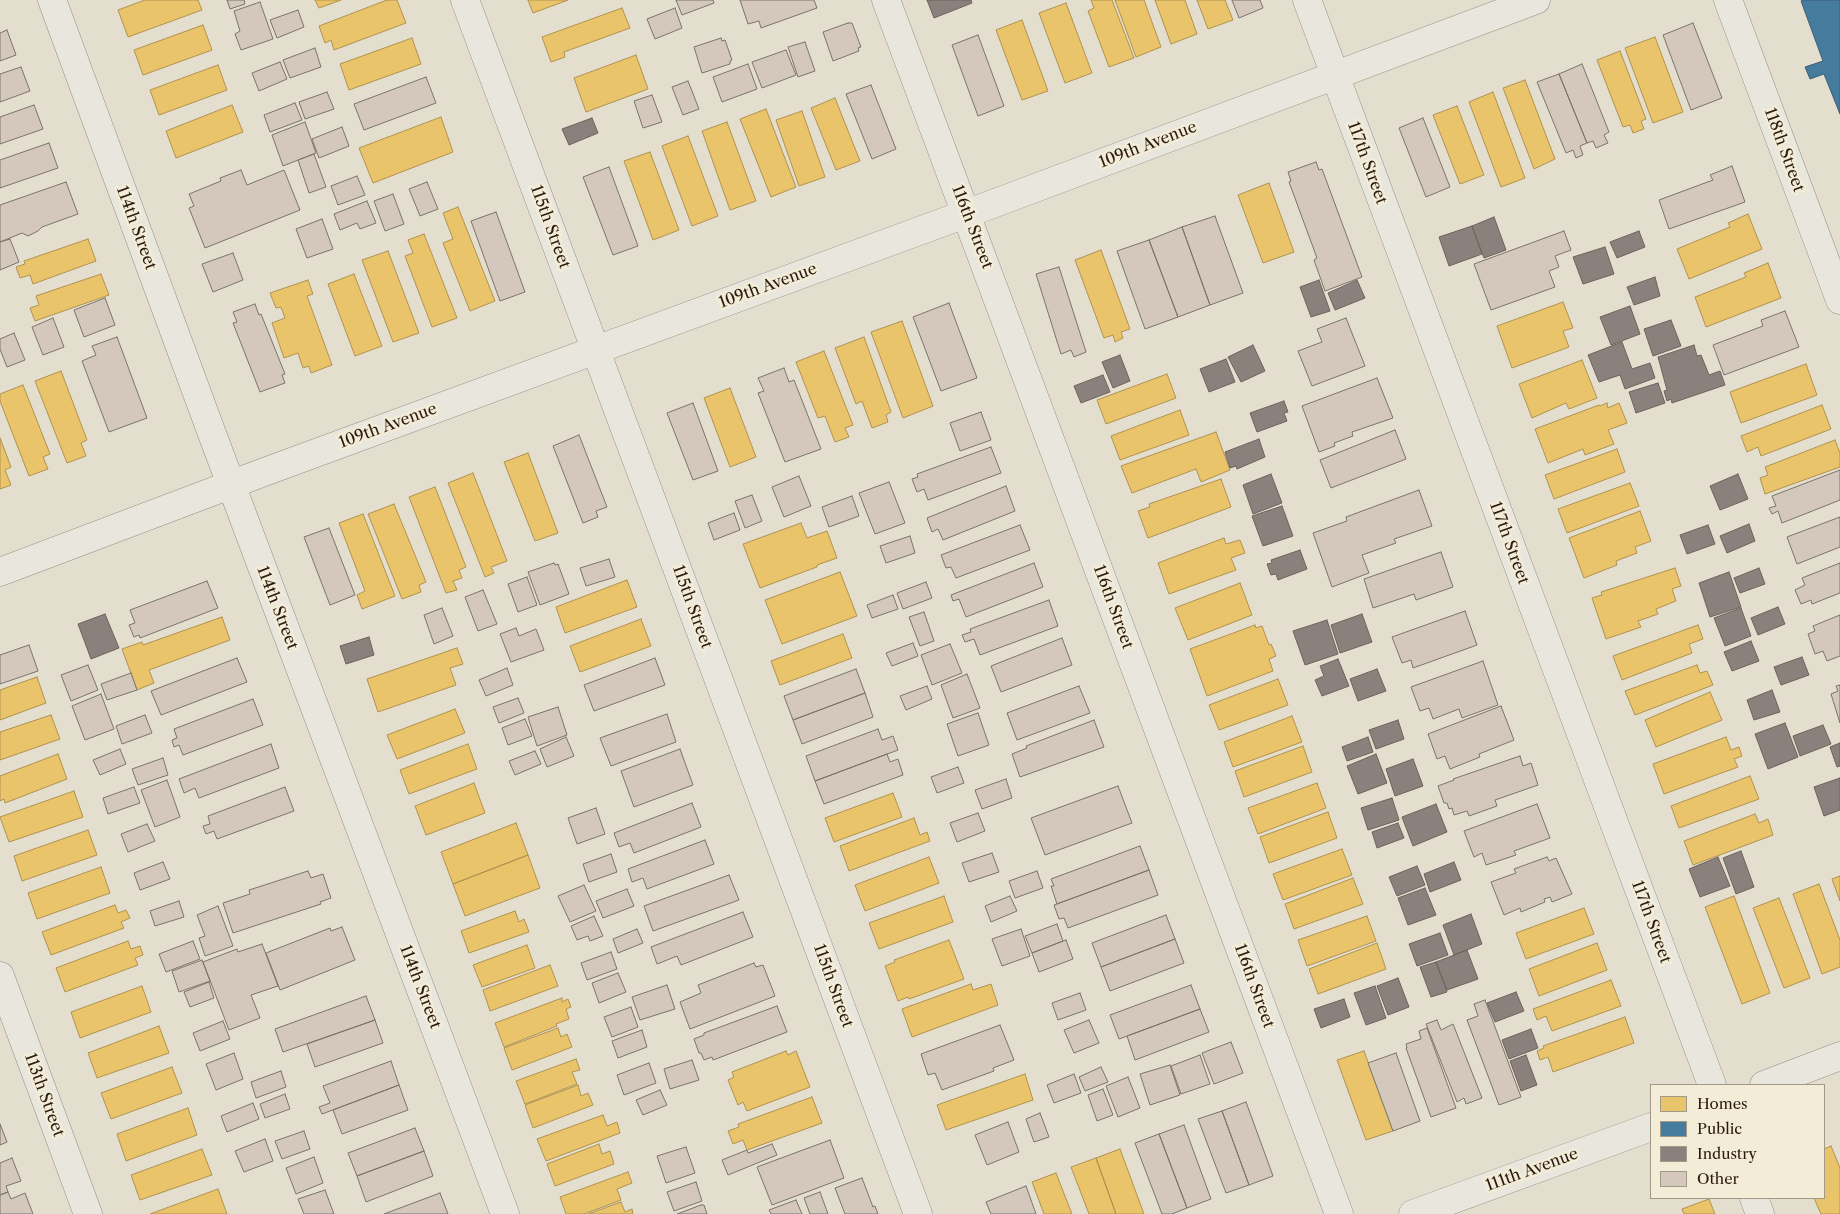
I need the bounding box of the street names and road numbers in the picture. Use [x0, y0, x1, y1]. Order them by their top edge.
street label: 118th Street [1760, 105, 1808, 195]
street label: 109th Avenue [1096, 118, 1200, 172]
street label: 117th Street [1343, 119, 1391, 207]
street label: 116th Street [947, 182, 997, 272]
street label: 114th Street [112, 183, 160, 273]
street label: 115th Street [526, 183, 574, 271]
street label: 109th Avenue [716, 259, 820, 313]
street label: 109th Avenue [336, 399, 440, 453]
street label: 117th Street [1485, 499, 1533, 587]
street label: 116th Street [1089, 562, 1137, 652]
street label: 114th Street [252, 563, 302, 653]
street label: 115th Street [668, 563, 716, 651]
street label: 117th Street [1627, 878, 1675, 966]
street label: 116th Street [1230, 941, 1278, 1031]
street label: 114th Street [395, 942, 445, 1032]
street label: 115th Street [809, 942, 857, 1030]
street label: 113th Street [20, 1051, 68, 1139]
street label: 111th Avenue [1483, 1144, 1581, 1196]

